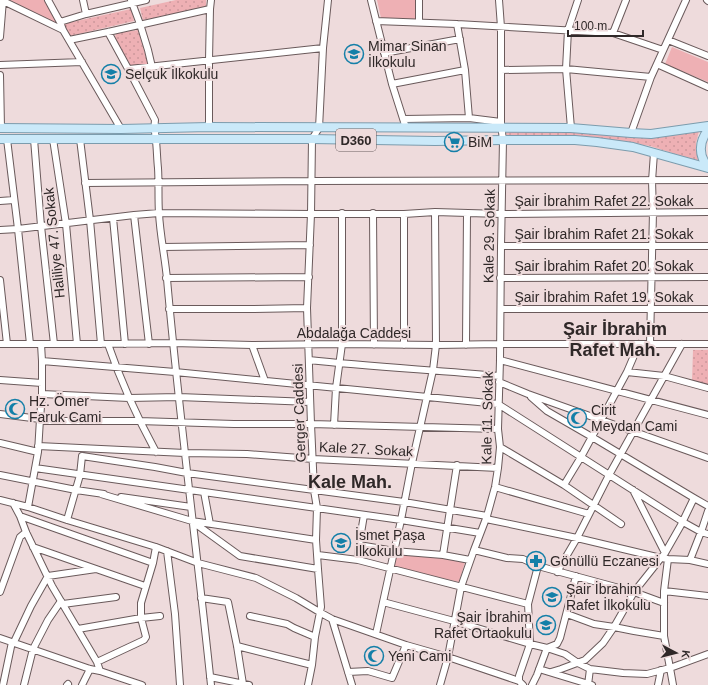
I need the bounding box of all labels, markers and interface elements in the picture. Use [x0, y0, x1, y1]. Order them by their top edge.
scale bar [568, 12, 643, 38]
text: 100 m [574, 19, 607, 33]
place label: Mimar Sinan İlkokulu [368, 38, 447, 70]
school or university icon: Mimar Sinan İlkokulu [343, 43, 365, 65]
school or university icon: Selçuk İlkokulu [100, 63, 122, 85]
place label: Selçuk İlkokulu [125, 65, 218, 82]
road number: D360 [336, 129, 376, 151]
supermarket icon: BiM [443, 131, 465, 153]
place label: BiM [468, 134, 492, 150]
street label: Haliliye 47. Sokak [40, 186, 68, 299]
street label: Kale 29. Sokak [480, 188, 498, 283]
street label: Şair İbrahim Rafet 22. Sokak [515, 192, 694, 209]
street label: Şair İbrahim Rafet 21. Sokak [515, 225, 694, 242]
street label: Şair İbrahim Rafet 20. Sokak [515, 257, 694, 274]
street label: Şair İbrahim Rafet 19. Sokak [515, 288, 694, 305]
district label: Şair İbrahim Rafet Mah. [563, 319, 667, 360]
street label: Abdalağa Caddesi [297, 325, 411, 341]
street label: Gerger Caddesi [289, 363, 309, 463]
street label: Kale 11. Sokak [478, 370, 496, 465]
place label: Hz. Ömer Faruk Cami [29, 392, 101, 425]
mosque icon: Hz. Ömer Faruk Cami [4, 398, 26, 420]
place label: Cirit Meydan Cami [591, 402, 677, 434]
mosque icon: Cirit Meydan Cami [566, 407, 588, 429]
street label: Kale 27. Sokak [319, 439, 414, 460]
district label: Kale Mah. [308, 472, 392, 492]
place label: İsmet Paşa İlkokulu [355, 526, 425, 559]
school or university icon: İsmet Paşa İlkokulu [330, 532, 352, 554]
pharmacy icon: Gönüllü Eczanesi [525, 550, 547, 572]
place label: Gönüllü Eczanesi [550, 553, 659, 569]
place label: Şair İbrahim Rafet İlkokulu [566, 580, 651, 613]
school or university icon: Şair İbrahim Rafet İlkokulu [541, 586, 563, 608]
place label: Şair İbrahim Rafet Ortaokulu [434, 608, 532, 641]
school or university icon: Şair İbrahim Rafet Ortaokulu [535, 614, 557, 636]
north arrow [656, 633, 696, 673]
mosque icon: Yeni Cami [363, 645, 385, 667]
place label: Yeni Cami [388, 648, 451, 664]
text: K [679, 650, 692, 659]

